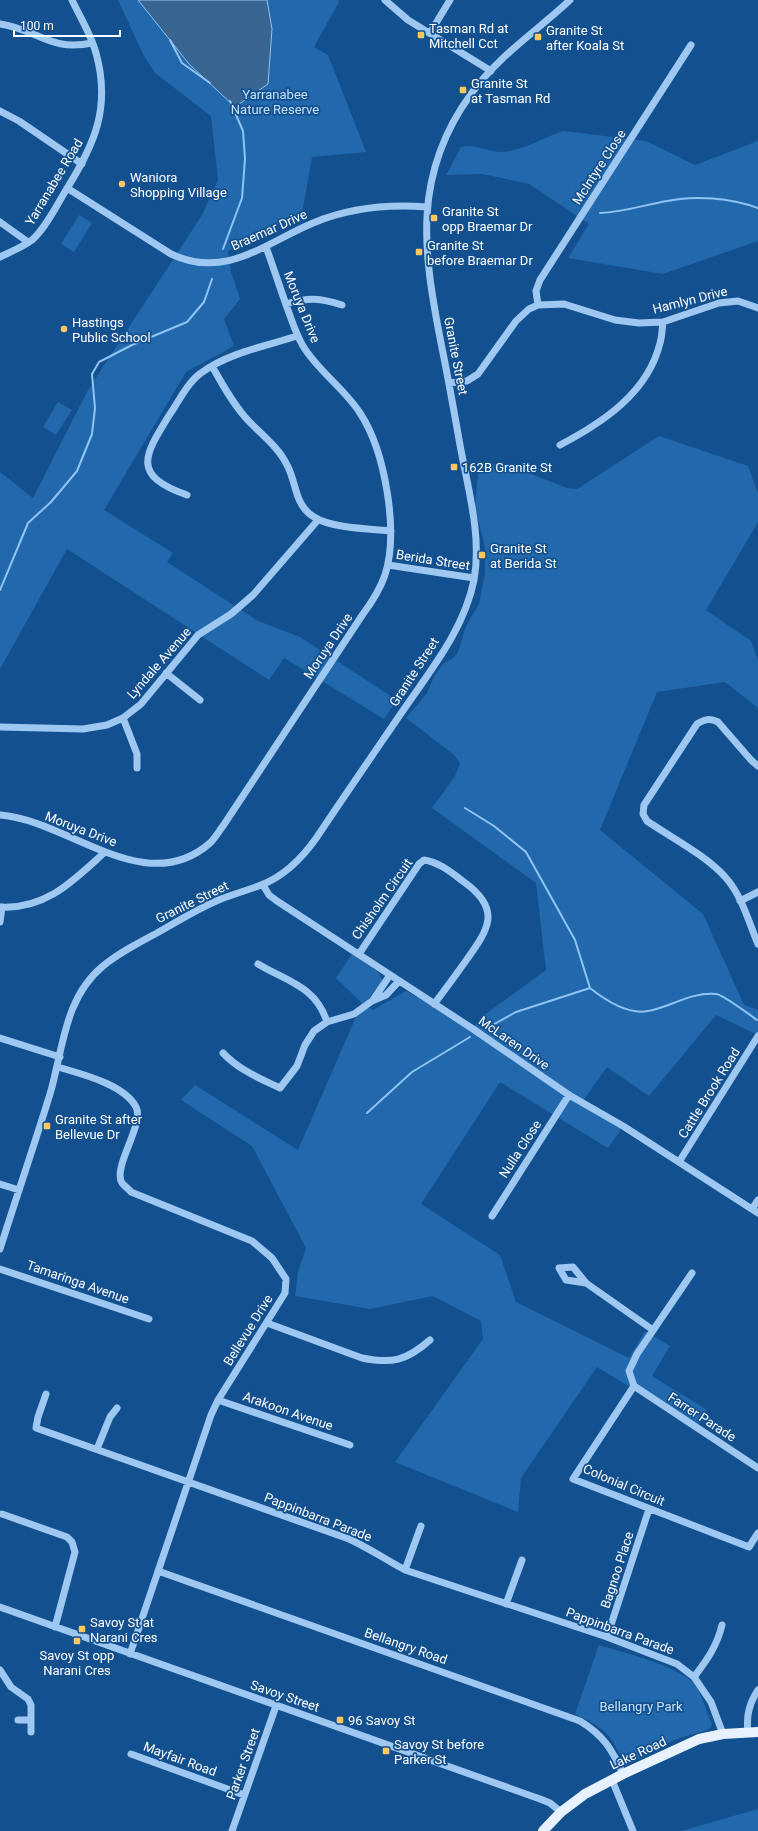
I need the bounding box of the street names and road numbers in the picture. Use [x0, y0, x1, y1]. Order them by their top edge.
street label: McIntyre Close [569, 127, 629, 207]
street label: Yarranabee Road [22, 136, 86, 228]
street label: Braemar Drive [229, 207, 309, 253]
street label: Moruya Drive [281, 269, 323, 345]
street label: Hamlyn Drive [651, 283, 729, 317]
street label: Granite Street [441, 316, 471, 396]
street label: Berida Street [395, 547, 471, 573]
street label: Moruya Drive [301, 610, 355, 682]
street label: Lyndale Avenue [124, 624, 194, 702]
street label: Granite Street [386, 635, 442, 709]
street label: Moruya Drive [43, 808, 119, 850]
street label: Chisholm Circuit [349, 856, 415, 942]
street label: Granite Street [153, 878, 231, 926]
street label: McLaren Drive [476, 1013, 552, 1073]
street label: Cattle Brook Road [675, 1045, 743, 1141]
street label: Nulla Close [496, 1117, 544, 1181]
street label: Tamaringa Avenue [25, 1257, 131, 1307]
street label: Bellevue Drive [220, 1292, 276, 1368]
street label: Arakoon Avenue [241, 1389, 335, 1433]
street label: Farrer Parade [665, 1389, 739, 1445]
street label: Colonial Circuit [581, 1461, 667, 1509]
street label: Pappinbarra Parade [262, 1490, 374, 1544]
street label: Bagnoo Place [598, 1530, 636, 1610]
street label: Pappinbarra Parade [564, 1604, 676, 1658]
street label: Bellangry Road [363, 1625, 449, 1667]
street label: Savoy Street [249, 1677, 321, 1715]
street label: Parker Street [223, 1726, 263, 1802]
street label: Lake Road [607, 1733, 669, 1773]
street label: Mayfair Road [141, 1739, 219, 1779]

